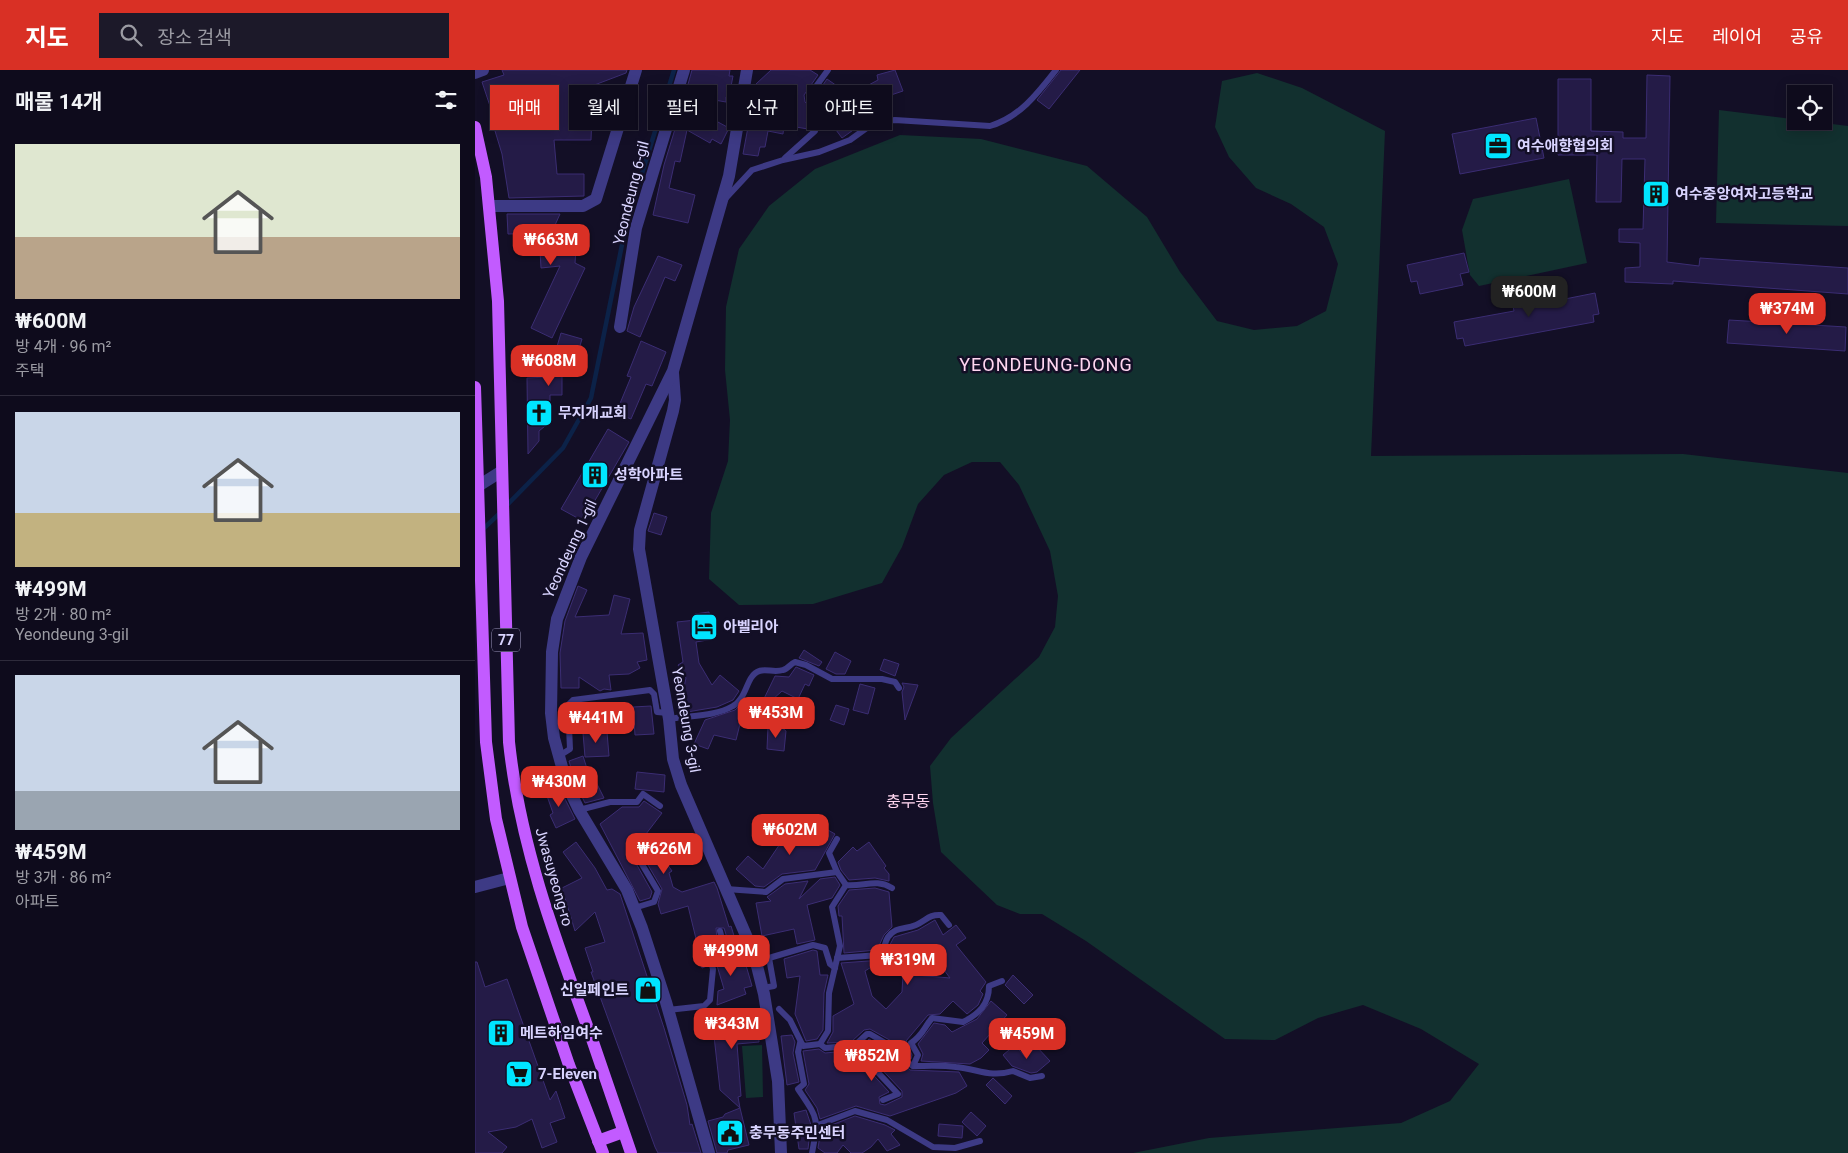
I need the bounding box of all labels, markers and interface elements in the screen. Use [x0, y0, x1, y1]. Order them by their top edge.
search box [99, 13, 449, 58]
icon: search [117, 21, 145, 49]
text: 지도 [25, 24, 69, 52]
text: 장소 검색 [157, 26, 232, 49]
text: 지도 [1651, 26, 1684, 47]
text: 레이어 [1712, 26, 1762, 47]
text: 공유 [1790, 26, 1823, 47]
chip: 매매 [490, 85, 559, 130]
chip: 월세 [569, 85, 638, 130]
chip: 필터 [648, 85, 717, 130]
chip: 신규 [727, 85, 797, 130]
chip: 아파트 [807, 85, 892, 130]
map controls [1787, 85, 1832, 130]
button: locate [1787, 85, 1832, 130]
icon: filters [432, 86, 460, 114]
text: 매물 14개 [15, 90, 102, 114]
office icon: 여수애향협의회 [1483, 131, 1513, 161]
place label: 여수애향협의회 [1517, 137, 1614, 155]
street label: Yeondeung 6-gil [609, 139, 653, 247]
icon: home [193, 177, 283, 267]
building icon: 여수중앙여자고등학교 [1641, 179, 1671, 209]
place label: 여수중앙여자고등학교 [1675, 185, 1813, 203]
pin: ₩663M [516, 224, 586, 266]
text: ₩663M [524, 230, 578, 249]
pin: ₩600M [1494, 276, 1564, 318]
text: ₩600M [1502, 282, 1556, 301]
pin: ₩374M [1752, 292, 1822, 335]
text: ₩374M [1760, 299, 1814, 318]
text: ₩600M [15, 309, 87, 333]
text: 방 4개 · 96 m² [15, 337, 111, 356]
pin: ₩608M [514, 344, 584, 387]
text: ₩608M [522, 351, 576, 370]
district label: YEONDEUNG-DONG [959, 354, 1133, 375]
text: 주택 [15, 361, 44, 380]
church icon: 무지개교회 [524, 398, 554, 428]
place label: 무지개교회 [558, 404, 627, 422]
icon: home [193, 445, 283, 535]
building icon: 성학아파트 [580, 460, 610, 490]
place label: 성학아파트 [614, 466, 683, 484]
street label: Yeondeung 1-gil [539, 497, 601, 601]
text: ₩499M [15, 577, 87, 601]
text: 방 2개 · 80 m² [15, 605, 111, 624]
hotel icon: 아벨리아 [689, 612, 719, 642]
place label: 아벨리아 [723, 618, 778, 636]
text: Yeondeung 3-gil [15, 625, 129, 644]
road number: 77 [492, 628, 520, 652]
street label: Yeondeung 3-gil [668, 666, 704, 774]
pin: ₩453M [741, 696, 811, 739]
pin: ₩441M [561, 702, 631, 744]
text: ₩453M [749, 703, 803, 722]
icon: home [193, 707, 283, 797]
text: ₩441M [569, 708, 623, 727]
pin: ₩430M [524, 766, 594, 808]
text: ₩430M [532, 772, 586, 791]
district label: 충무동 [886, 792, 930, 811]
pin: ₩602M [755, 814, 825, 856]
text: ₩602M [763, 820, 817, 839]
street label: Jwasuyeong-ro [531, 826, 577, 928]
pin: ₩626M [629, 832, 699, 875]
text: ₩626M [637, 839, 691, 858]
text: ₩459M [15, 840, 87, 864]
text: 방 3개 · 86 m² [15, 868, 111, 887]
text: 아파트 [15, 892, 59, 911]
pin: ₩499M [696, 934, 766, 977]
text: ₩499M [704, 941, 758, 960]
pin: ₩319M [873, 944, 943, 986]
text: ₩319M [881, 950, 935, 969]
shop icon: 신일페인트 [633, 975, 663, 1005]
place label: 신일페인트 [560, 981, 629, 999]
pin: ₩343M [697, 1008, 767, 1050]
text: ₩343M [705, 1014, 759, 1033]
building icon: 메트하임여수 [486, 1018, 516, 1048]
pin: ₩459M [992, 1018, 1062, 1060]
place label: 메트하임여수 [520, 1024, 603, 1042]
text: ₩459M [1000, 1024, 1054, 1043]
pin: ₩852M [837, 1040, 907, 1082]
text: ₩852M [845, 1046, 899, 1065]
supermarket icon: 7-Eleven [504, 1059, 534, 1089]
place label: 7-Eleven [538, 1065, 597, 1083]
public building icon: 충무동주민센터 [715, 1118, 745, 1148]
place label: 충무동주민센터 [749, 1124, 846, 1142]

